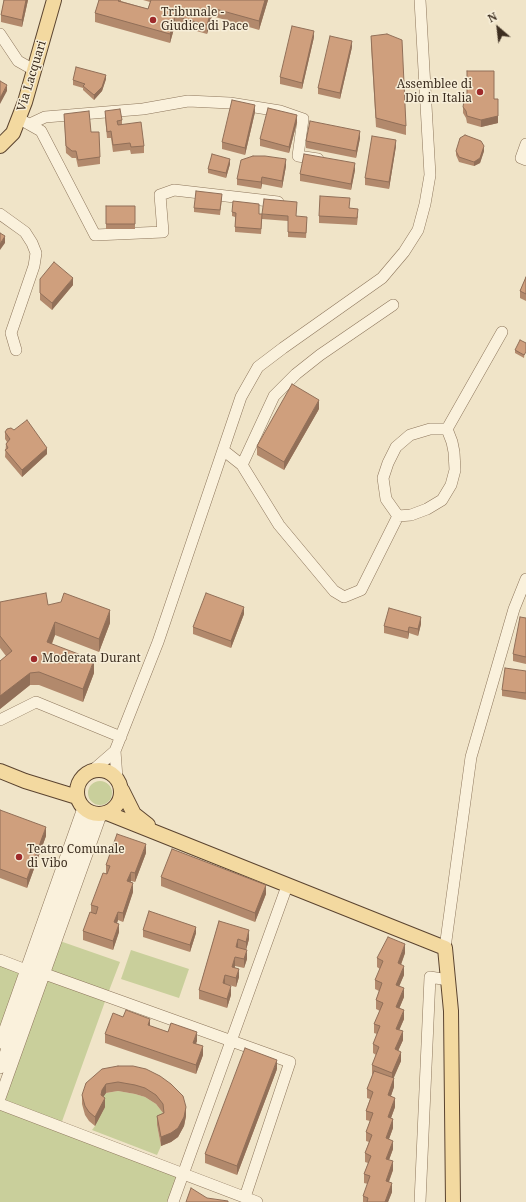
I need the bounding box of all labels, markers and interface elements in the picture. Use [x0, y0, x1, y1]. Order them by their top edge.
place label: Tribunale - Giudice di Pace [161, 6, 248, 34]
north arrow [478, 8, 518, 48]
text: N [485, 8, 499, 26]
marker: Tribunale - Giudice di Pace [148, 15, 158, 25]
street label: Via Lacquari [14, 39, 50, 113]
place label: Assemblee di Dio in Italia [397, 78, 472, 106]
marker: Assemblee di Dio in Italia [475, 87, 485, 97]
place label: Moderata Durant [42, 652, 141, 666]
marker: Moderata Durant [29, 654, 39, 664]
place label: Teatro Comunale di Vibo [27, 843, 125, 871]
marker: Teatro Comunale di Vibo [14, 852, 24, 862]

